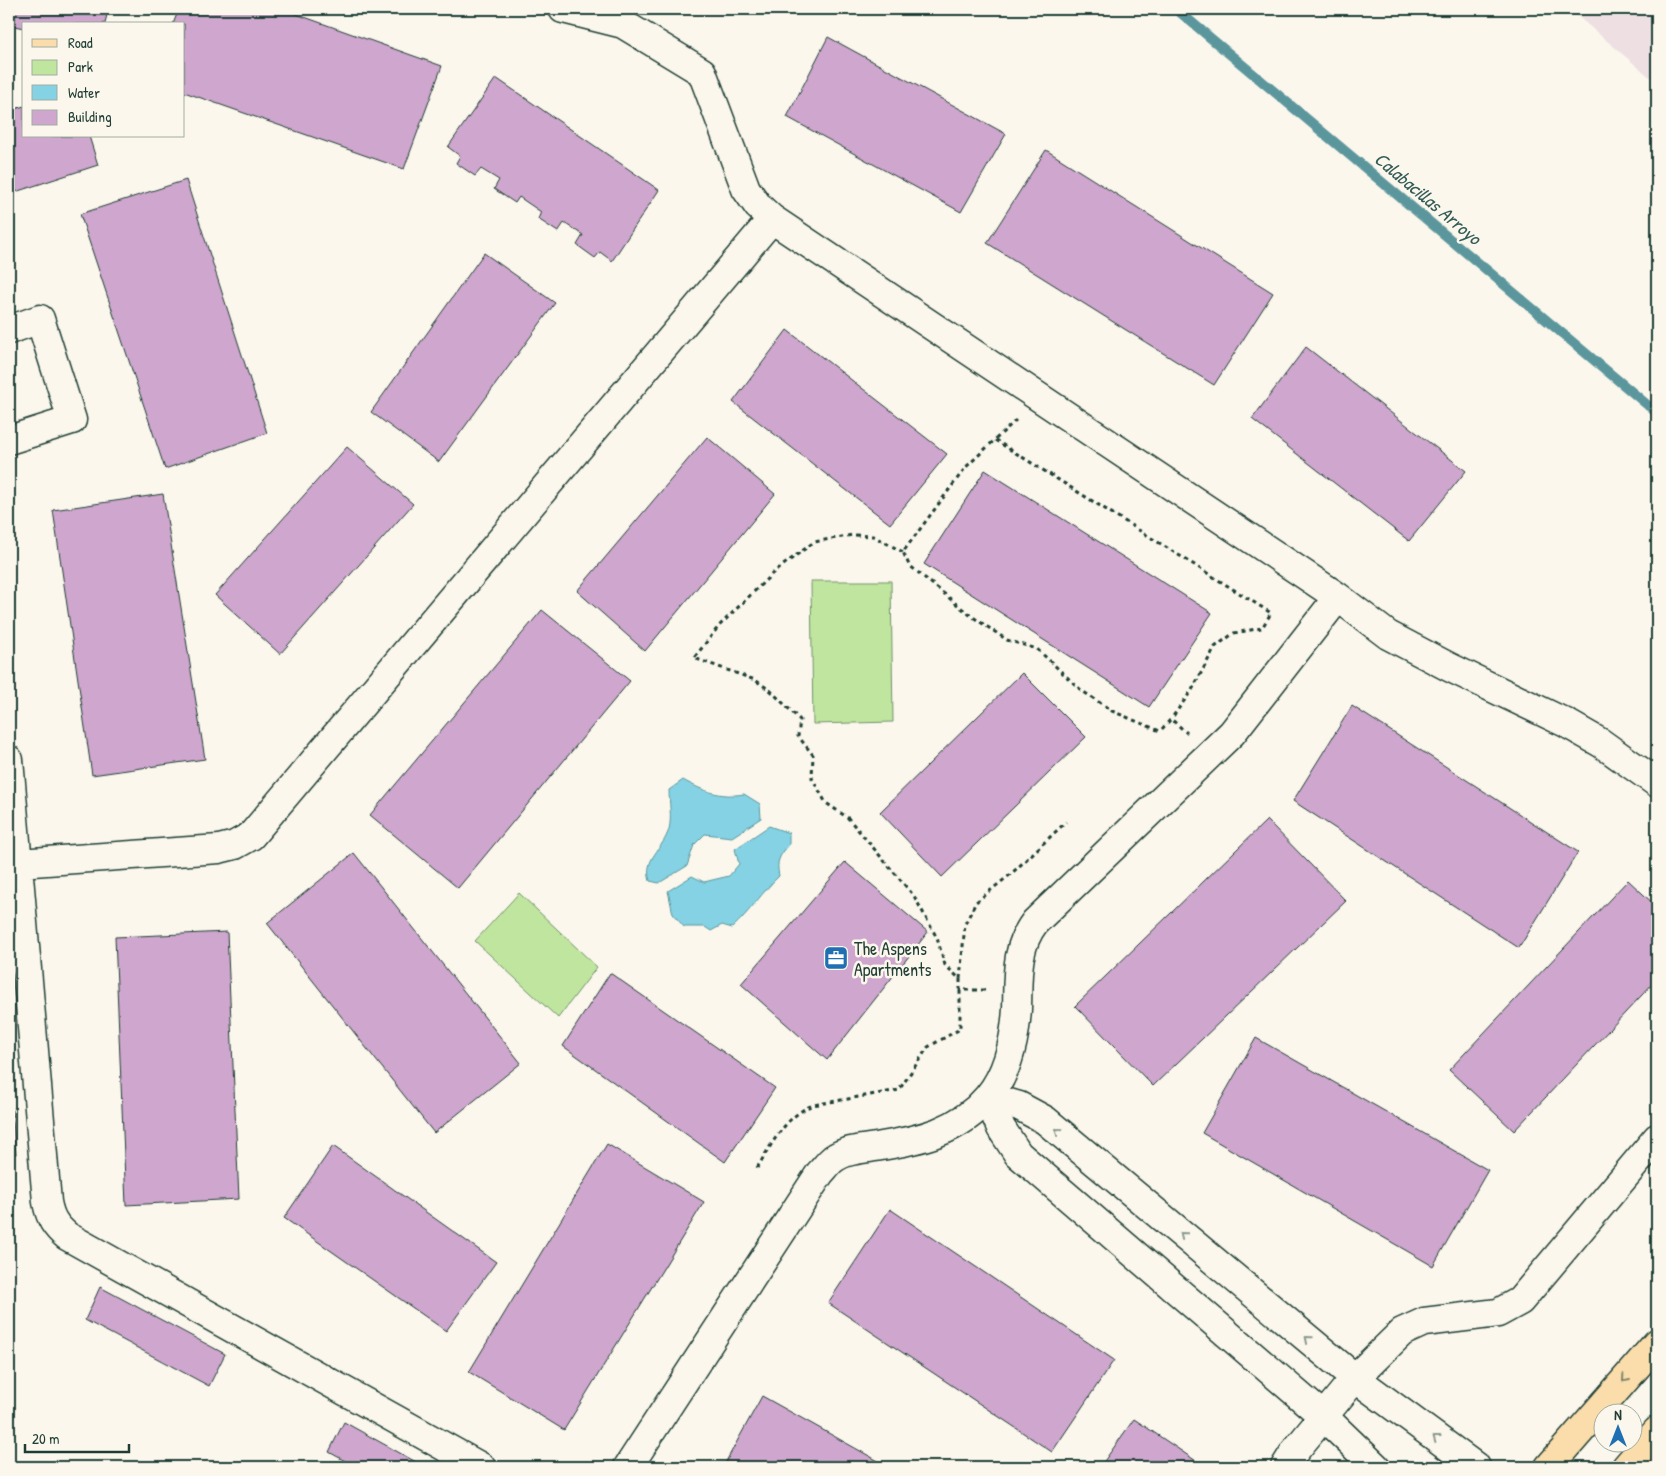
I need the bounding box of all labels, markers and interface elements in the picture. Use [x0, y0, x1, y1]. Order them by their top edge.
legend [22, 22, 185, 138]
text: Road [68, 32, 93, 53]
text: Park [68, 56, 93, 77]
text: Water [68, 82, 100, 103]
text: Building [68, 106, 112, 127]
water label: Calabacillas Arroyo [1369, 146, 1488, 251]
place label: The Aspens Apartments [854, 936, 931, 982]
office icon: The Aspens Apartments [823, 945, 849, 971]
one-way arrow [1055, 1127, 1064, 1136]
one-way arrow [1180, 1231, 1189, 1240]
one-way arrow [1305, 1336, 1314, 1344]
one-way arrow [1622, 1374, 1631, 1383]
north arrow [1594, 1404, 1644, 1454]
text: N [1614, 1405, 1622, 1424]
scale bar [25, 1421, 129, 1453]
text: 20 m [32, 1428, 59, 1449]
one-way arrow [1433, 1435, 1442, 1444]

